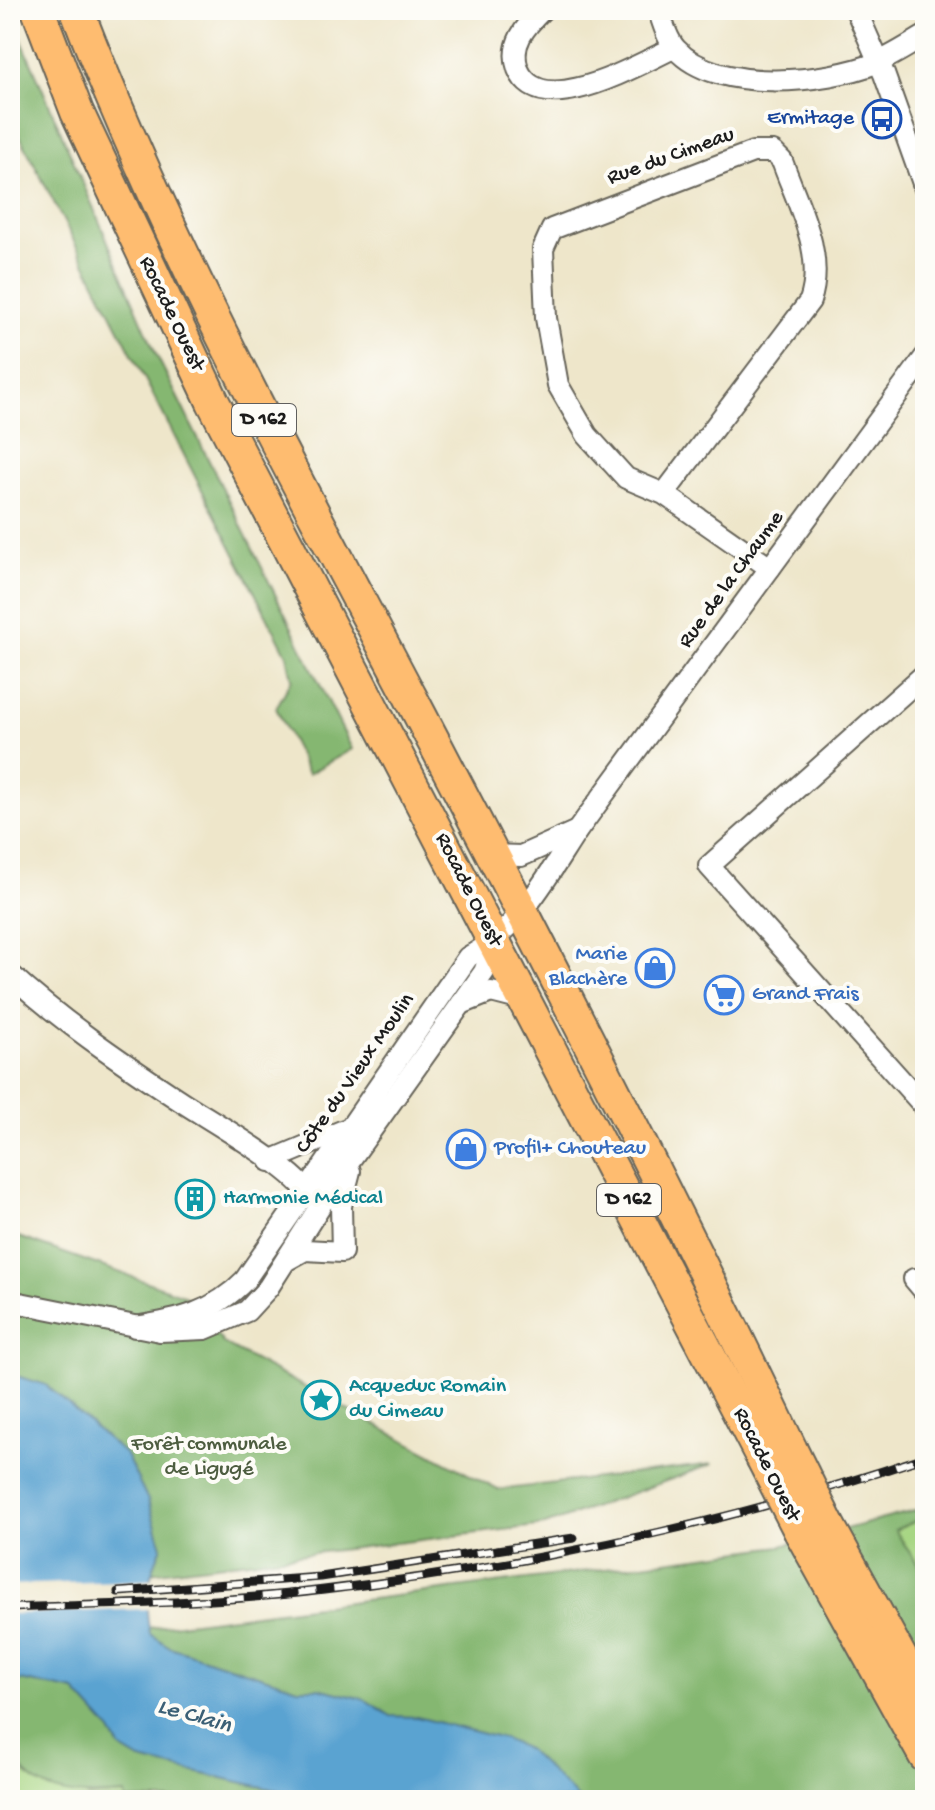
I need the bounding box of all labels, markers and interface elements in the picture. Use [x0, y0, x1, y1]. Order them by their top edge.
bus stop icon: Ermitage [861, 98, 903, 140]
place label: Ermitage [767, 106, 855, 132]
street label: Rue du Cimeau [604, 122, 738, 192]
street label: Rocade Ouest [132, 253, 211, 377]
road number: D 162 [232, 404, 296, 436]
street label: Rue de la Chaume [673, 506, 791, 654]
street label: Rocade Ouest [428, 829, 509, 953]
place label: Marie Blachère [548, 942, 628, 993]
shop icon: Marie Blachère [634, 947, 676, 989]
supermarket icon: Grand Frais [703, 974, 745, 1016]
place label: Grand Frais [752, 982, 859, 1008]
street label: Côte du Vieux Moulin [291, 988, 421, 1159]
shop icon: Profil+ Chouteau [445, 1128, 487, 1170]
place label: Profil+ Chouteau [493, 1136, 646, 1162]
building icon: Harmonie Médical [174, 1178, 216, 1220]
road number: D 162 [597, 1184, 661, 1216]
place label: Harmonie Médical [223, 1186, 383, 1212]
place label: Acqueduc Romain du Cimeau [349, 1374, 507, 1425]
place icon: Acqueduc Romain du Cimeau [300, 1379, 342, 1421]
street label: Rocade Ouest [726, 1404, 807, 1528]
park label: Forêt communale de Ligugé [130, 1432, 287, 1483]
water label: Le Clain [154, 1693, 235, 1741]

